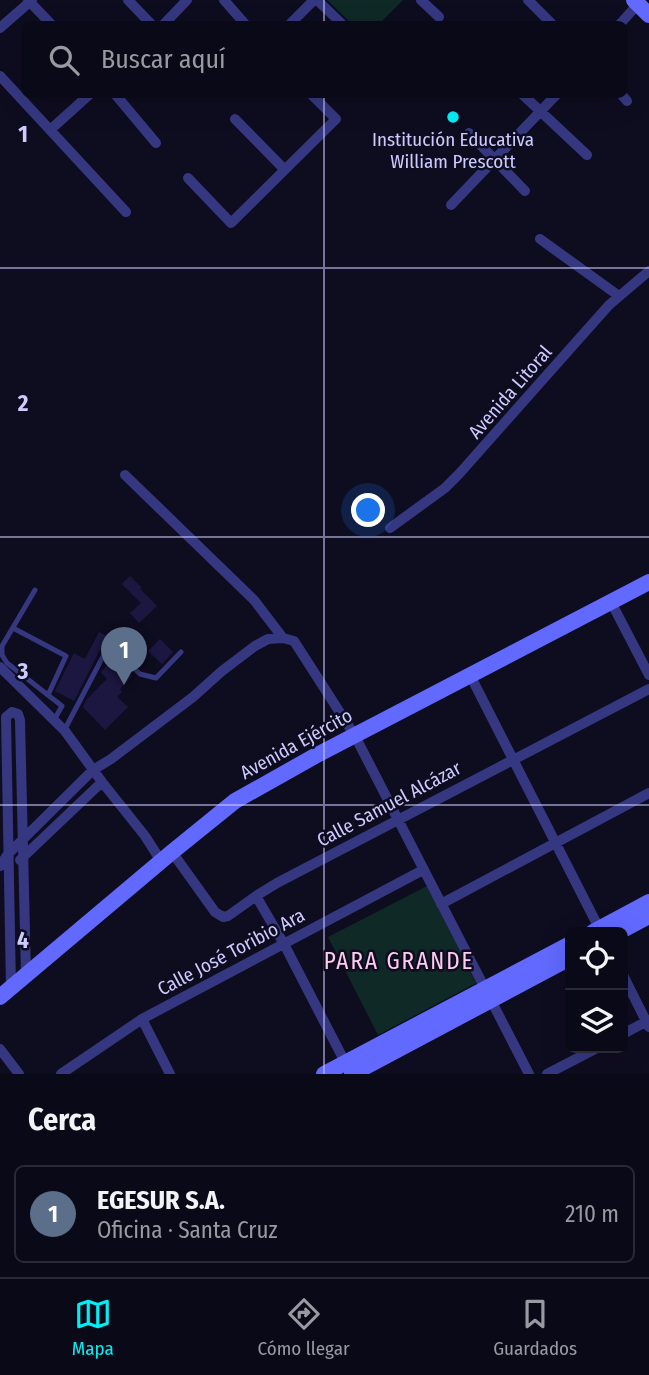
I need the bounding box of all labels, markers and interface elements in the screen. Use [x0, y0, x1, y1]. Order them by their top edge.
search box [21, 21, 628, 98]
icon: search [45, 41, 83, 79]
text: Buscar aquí [101, 44, 226, 75]
marker: Institución Educativa William Prescott [445, 109, 461, 125]
text: 1 [18, 120, 28, 148]
place label: Institución Educativa William Prescott [372, 128, 534, 173]
street label: Avenida Litoral [463, 341, 557, 443]
text: 2 [17, 389, 29, 417]
your location [351, 493, 385, 527]
pin: 1 [101, 627, 147, 685]
text: 3 [17, 657, 29, 685]
street label: Avenida Ejército [236, 704, 356, 784]
street label: Calle Samuel Alcázar [313, 756, 465, 852]
street label: Calle José Toribio Ara [153, 903, 309, 1001]
text: 4 [17, 926, 29, 954]
map controls [565, 927, 628, 1053]
button: locate [565, 927, 628, 990]
district label: PARA GRANDE [324, 947, 474, 975]
button: layers [565, 990, 628, 1053]
text: Cerca [28, 1102, 96, 1138]
text: EGESUR S.A. [97, 1185, 225, 1216]
text: 1 [48, 1200, 58, 1228]
text: 210 m [565, 1200, 619, 1228]
text: Oficina · Santa Cruz [97, 1216, 278, 1244]
tab: Mapa [72, 1295, 114, 1360]
tab: Cómo llegar [257, 1295, 350, 1360]
tab: Guardados [493, 1295, 577, 1360]

